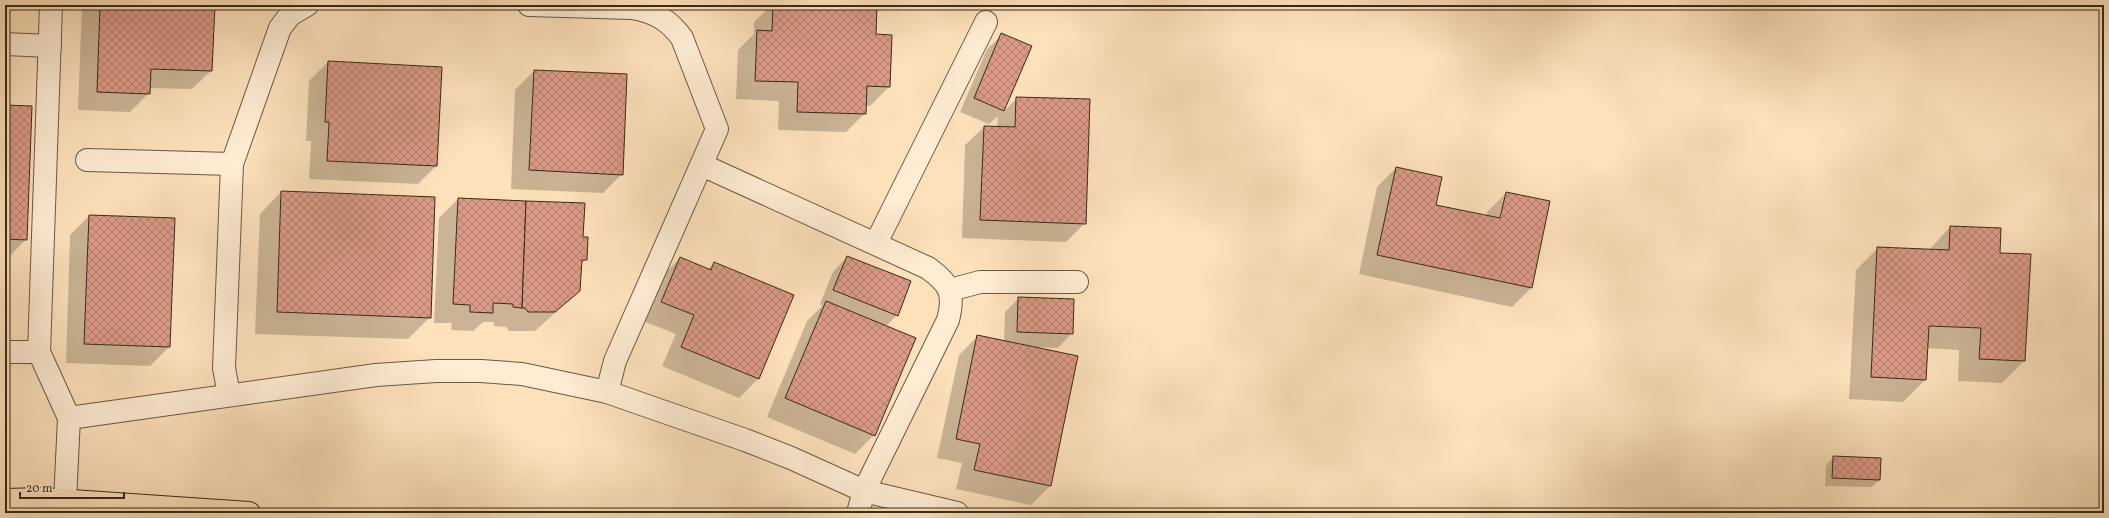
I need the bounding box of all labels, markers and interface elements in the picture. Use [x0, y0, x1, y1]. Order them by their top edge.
scale bar [20, 474, 124, 500]
text: 20 m [26, 481, 53, 497]

